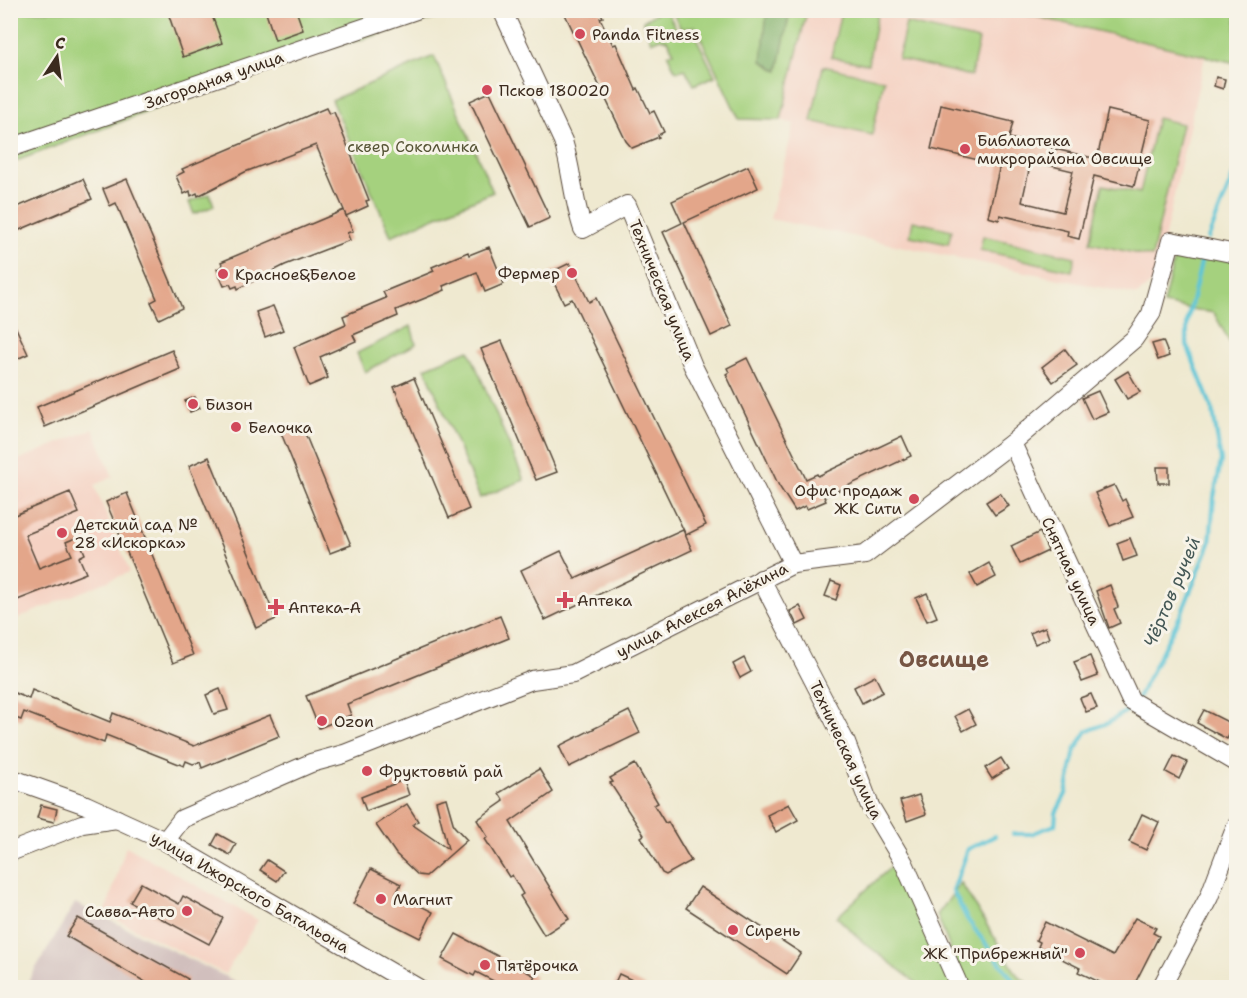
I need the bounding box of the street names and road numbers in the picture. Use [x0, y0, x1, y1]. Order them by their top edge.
street label: Загородная улица [142, 46, 286, 114]
street label: Техническая улица [624, 216, 700, 364]
street label: Снятная улица [1037, 513, 1105, 629]
street label: улица Алексея Алёхина [613, 558, 791, 662]
street label: Техническая улица [805, 677, 887, 823]
street label: улица Ижорского Батальона [147, 826, 353, 958]

